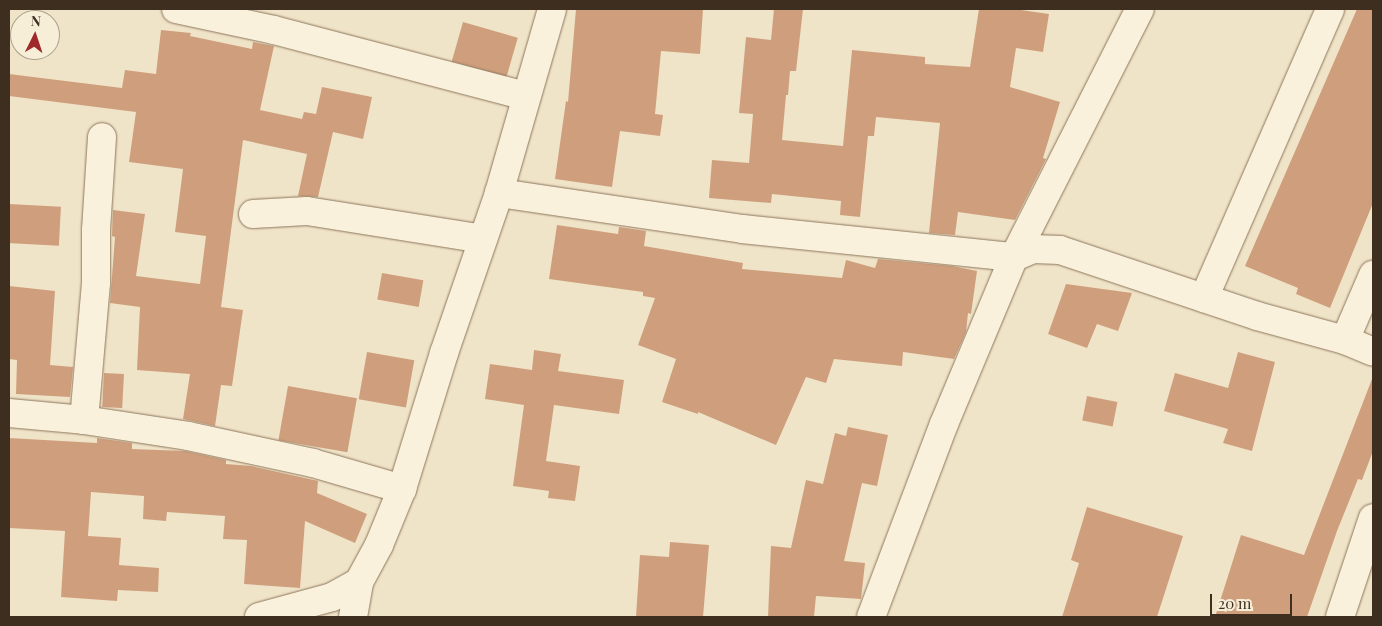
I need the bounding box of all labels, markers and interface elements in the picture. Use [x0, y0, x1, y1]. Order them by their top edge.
north arrow [10, 10, 60, 60]
text: N [30, 11, 42, 30]
scale bar [1212, 584, 1294, 616]
text: 20 m [1218, 593, 1251, 613]

